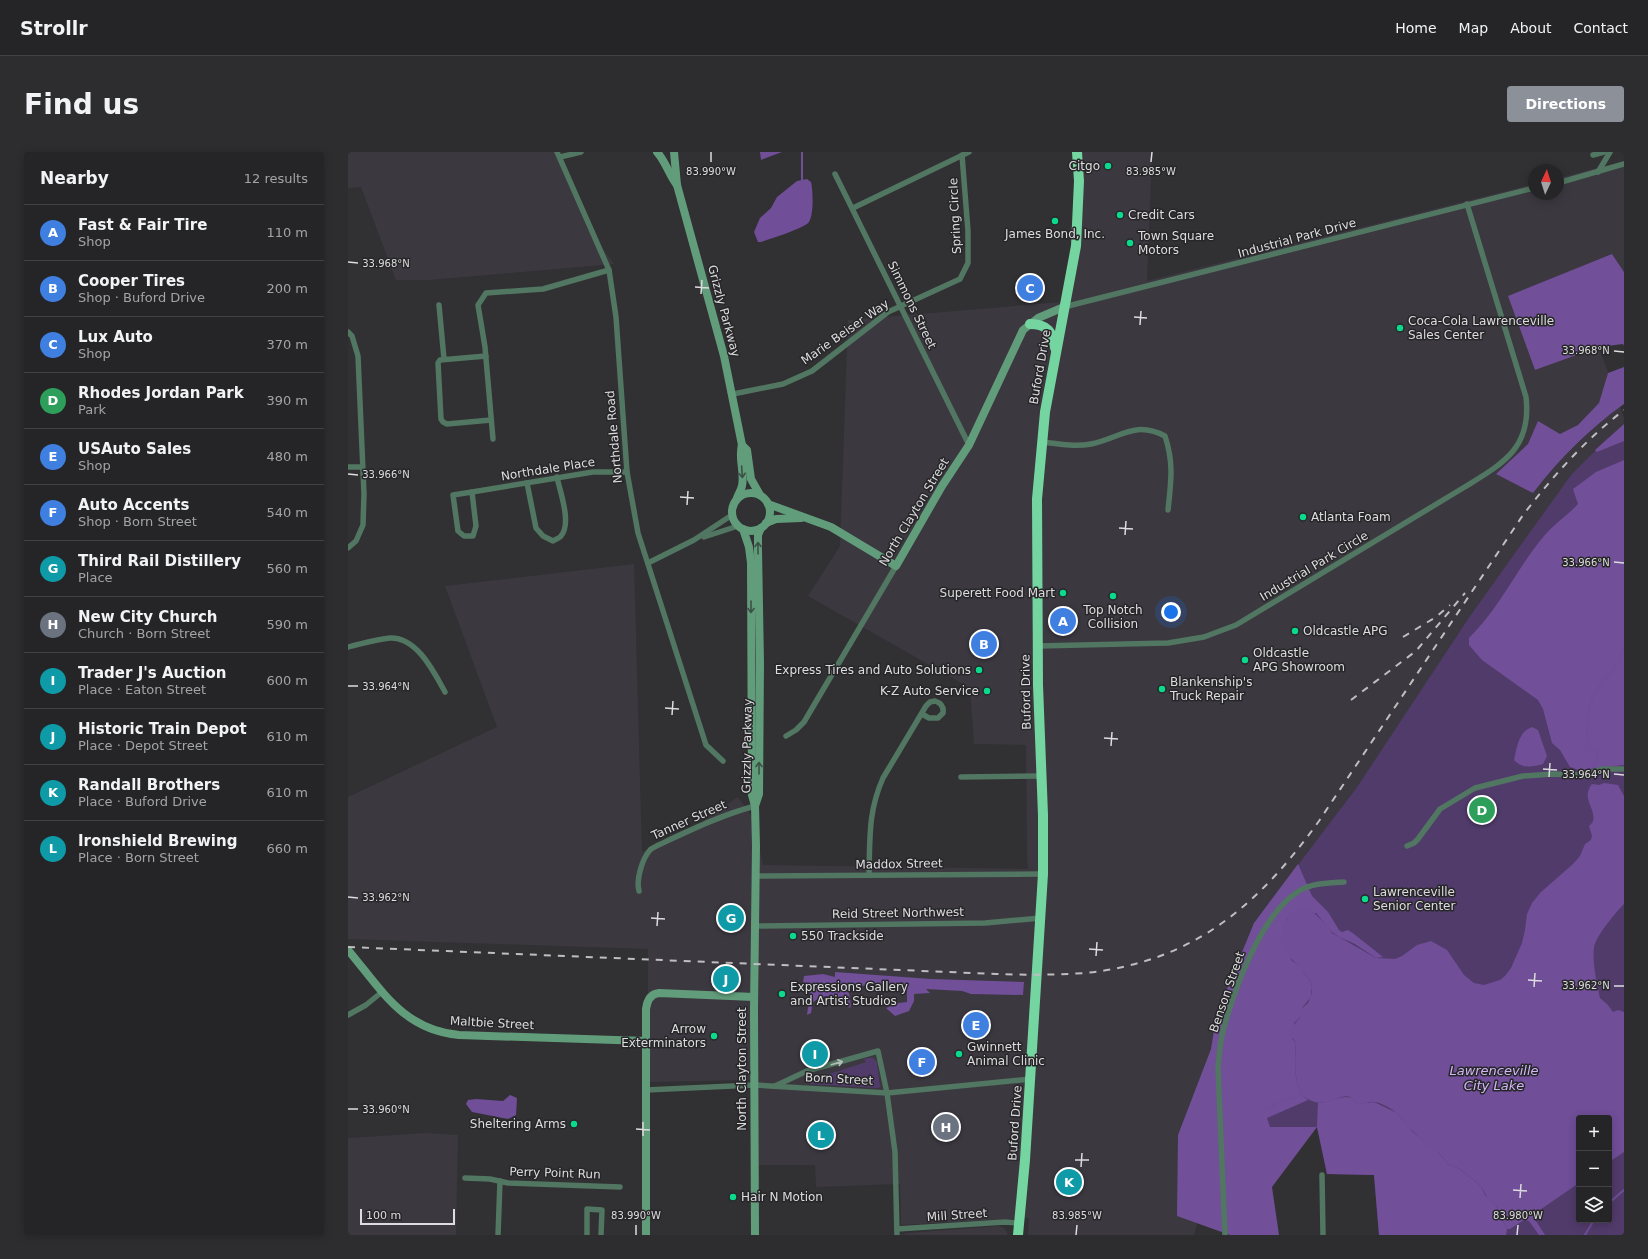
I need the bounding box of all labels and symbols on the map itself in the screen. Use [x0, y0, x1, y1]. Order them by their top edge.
place label: Citgo [1069, 159, 1100, 173]
marker: Citgo [1103, 161, 1113, 171]
north arrow [1528, 164, 1564, 200]
text: 83.990°W [686, 166, 736, 177]
text: 83.985°W [1126, 166, 1176, 177]
street label: Spring Circle [946, 178, 964, 254]
place label: Credit Cars [1128, 208, 1195, 222]
marker: Credit Cars [1115, 210, 1125, 220]
street label: Industrial Park Drive [1236, 215, 1358, 261]
marker: James Bond, Inc. [1050, 216, 1060, 226]
place label: James Bond, Inc. [1004, 227, 1105, 241]
place label: Town Square Motors [1137, 229, 1214, 257]
marker: Town Square Motors [1125, 238, 1135, 248]
text: 33.968°N [362, 258, 410, 269]
street label: Simmons Street [885, 259, 939, 351]
street label: Grizzly Parkway [705, 263, 743, 359]
pin: C [1017, 273, 1043, 303]
street label: Marie Beiser Way [798, 296, 892, 368]
place label: Coca-Cola Lawrenceville Sales Center [1408, 314, 1554, 342]
marker: Coca-Cola Lawrenceville Sales Center [1395, 323, 1405, 333]
street label: Buford Drive [1027, 329, 1053, 405]
text: 33.968°N [1562, 345, 1610, 356]
street label: Northdale Road [603, 390, 625, 484]
street label: Northdale Place [500, 455, 596, 483]
street label: North Clayton Street [876, 455, 952, 569]
one-way arrow [739, 465, 746, 478]
text: 33.966°N [362, 469, 410, 480]
place label: Atlanta Foam [1311, 510, 1391, 524]
marker: Atlanta Foam [1298, 512, 1308, 522]
street label: Industrial Park Circle [1257, 528, 1371, 604]
one-way arrow [754, 542, 762, 555]
text: 33.966°N [1562, 557, 1610, 568]
place label: Superett Food Mart [940, 586, 1055, 600]
marker: Superett Food Mart [1058, 588, 1068, 598]
marker: Top Notch Collision [1108, 591, 1118, 601]
one-way arrow [747, 600, 755, 613]
your location [1161, 602, 1181, 622]
place label: Top Notch Collision [1082, 603, 1143, 631]
pin: A [1050, 606, 1076, 636]
place label: Oldcastle APG [1303, 624, 1388, 638]
marker: Oldcastle APG [1290, 626, 1300, 636]
pin: B [971, 629, 997, 659]
place label: Oldcastle APG Showroom [1253, 646, 1345, 674]
street label: Buford Drive [1018, 654, 1034, 730]
marker: Oldcastle APG Showroom [1240, 655, 1250, 665]
place label: Express Tires and Auto Solutions [775, 663, 971, 677]
marker: Express Tires and Auto Solutions [974, 665, 984, 675]
place label: Blankenship's Truck Repair [1169, 675, 1252, 703]
text: 33.964°N [362, 681, 410, 692]
place label: K-Z Auto Service [880, 684, 979, 698]
marker: Blankenship's Truck Repair [1157, 684, 1167, 694]
marker: K-Z Auto Service [982, 686, 992, 696]
street label: Grizzly Parkway [739, 699, 755, 793]
one-way arrow [755, 762, 763, 775]
text: 33.964°N [1562, 769, 1610, 780]
pin: D [1469, 795, 1495, 825]
street label: Tanner Street [648, 797, 729, 843]
street label: Maddox Street [855, 856, 943, 872]
place label: Lawrenceville Senior Center [1373, 885, 1455, 913]
text: 33.962°N [362, 892, 410, 903]
marker: Lawrenceville Senior Center [1360, 894, 1370, 904]
pin: G [718, 903, 744, 933]
street label: Reid Street Northwest [832, 905, 964, 921]
place label: 550 Trackside [801, 929, 884, 943]
marker: 550 Trackside [788, 931, 798, 941]
street label: Benson Street [1207, 949, 1248, 1034]
pin: J [713, 964, 739, 994]
place label: Expressions Gallery and Artist Studios [790, 980, 908, 1008]
text: 33.962°N [1562, 980, 1610, 991]
marker: Expressions Gallery and Artist Studios [777, 989, 787, 999]
street label: North Clayton Street [735, 1007, 749, 1131]
pin: E [963, 1010, 989, 1040]
street label: Maltbie Street [450, 1014, 535, 1032]
place label: Arrow Exterminators [621, 1022, 706, 1050]
marker: Arrow Exterminators [709, 1031, 719, 1041]
pin: I [802, 1039, 828, 1069]
place label: Gwinnett Animal Clinic [967, 1040, 1045, 1068]
pin: F [909, 1047, 935, 1077]
marker: Gwinnett Animal Clinic [954, 1049, 964, 1059]
one-way arrow [830, 1058, 843, 1066]
water label: Lawrenceville City Lake [1449, 1063, 1539, 1093]
street label: Born Street [805, 1070, 874, 1088]
street label: Buford Drive [1005, 1085, 1025, 1161]
text: 33.960°N [362, 1104, 410, 1115]
pin: H [933, 1112, 959, 1142]
place label: Sheltering Arms [470, 1117, 566, 1131]
marker: Sheltering Arms [569, 1119, 579, 1129]
pin: L [808, 1120, 834, 1150]
street label: Perry Point Run [509, 1164, 601, 1182]
pin: K [1056, 1167, 1082, 1197]
place label: Hair N Motion [741, 1190, 823, 1204]
marker: Hair N Motion [728, 1192, 738, 1202]
street label: Mill Street [926, 1206, 988, 1224]
scale bar [360, 1207, 455, 1226]
text: 83.990°W [611, 1210, 661, 1221]
text: 83.985°W [1052, 1210, 1102, 1221]
text: 83.980°W [1493, 1210, 1543, 1221]

